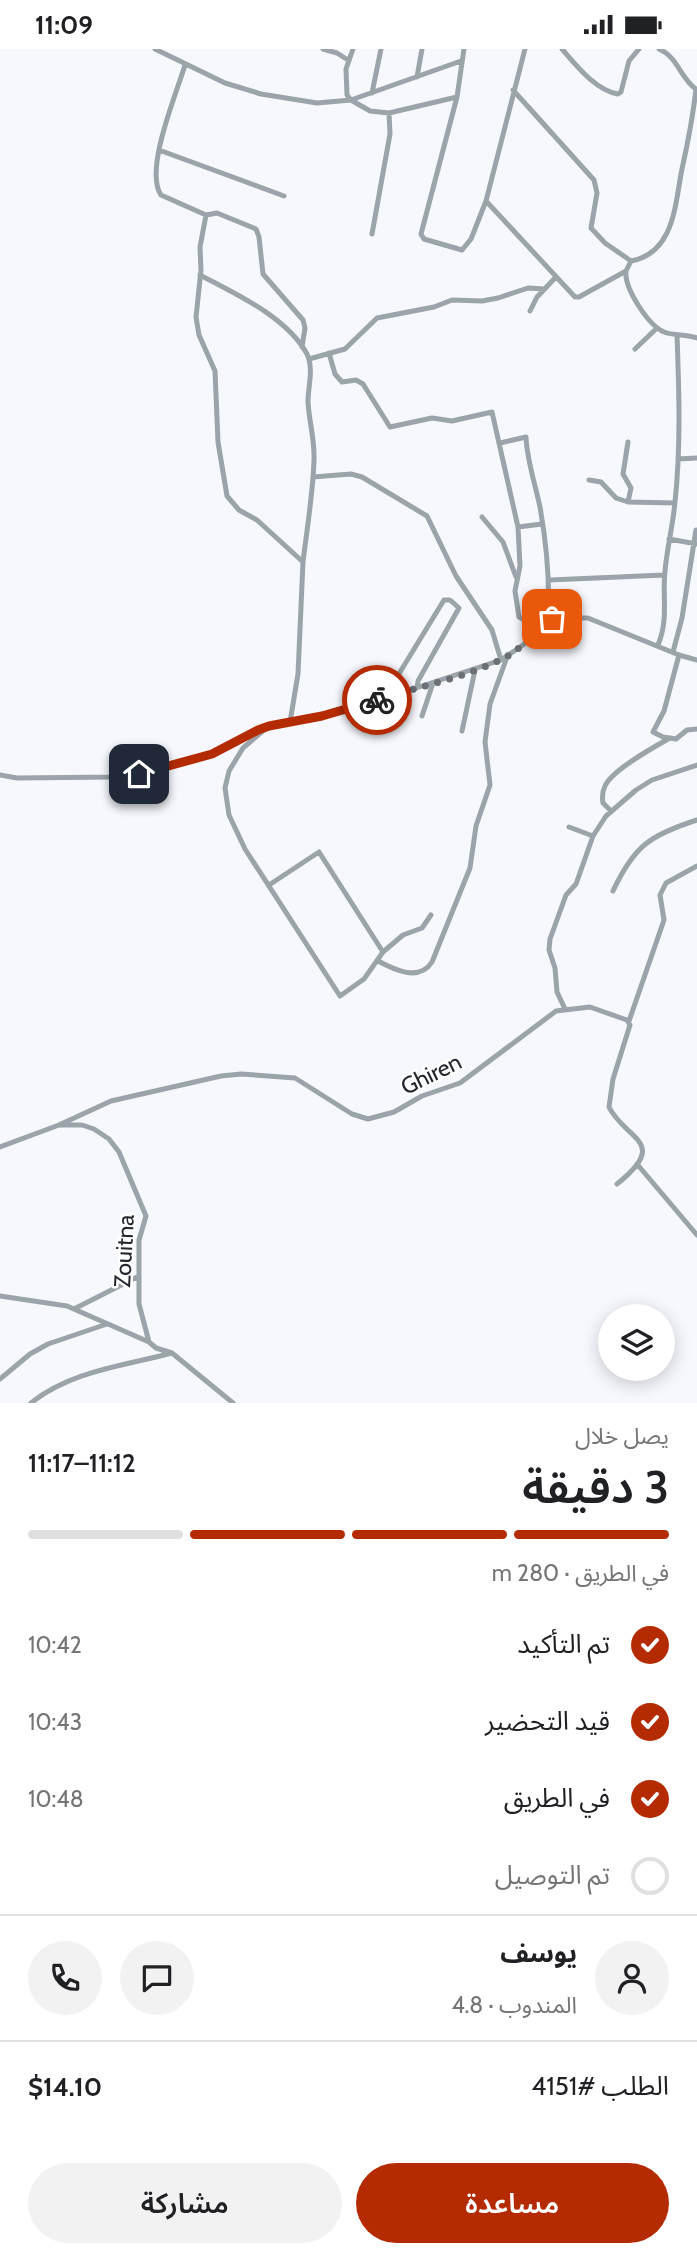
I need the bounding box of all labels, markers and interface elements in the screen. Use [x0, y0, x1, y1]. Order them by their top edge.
text: 11:09 [35, 9, 93, 41]
pin [522, 589, 582, 649]
icon: bag [533, 600, 571, 638]
courier [342, 665, 412, 735]
icon: bike [358, 681, 396, 719]
pin [109, 744, 169, 804]
icon: home [120, 755, 158, 793]
street label: Ghiren [396, 1047, 466, 1101]
street label: Zouitna [108, 1214, 140, 1288]
map controls [598, 1304, 675, 1381]
button: layers [598, 1304, 675, 1381]
text: يصل خلال [575, 1422, 669, 1450]
text: 11:12–11:17 [28, 1447, 136, 1479]
text: 3 دقيقة [522, 1459, 669, 1515]
text: في الطريق · 280 m [492, 1559, 669, 1587]
icon: check [631, 1626, 669, 1664]
text: تم التأكيد [517, 1628, 610, 1660]
text: 10:42 [28, 1631, 82, 1659]
icon: check [631, 1703, 669, 1741]
text: قيد التحضير [485, 1705, 610, 1737]
text: 10:43 [28, 1708, 82, 1736]
icon: check [631, 1780, 669, 1818]
text: في الطريق [504, 1782, 610, 1814]
text: 10:48 [28, 1785, 84, 1813]
text: تم التوصيل [495, 1859, 610, 1891]
text: يوسف [500, 1937, 577, 1969]
button: phone [28, 1941, 102, 2015]
button: chat [120, 1941, 194, 2015]
button: person [595, 1941, 669, 2015]
text: المندوب · 4.8 [452, 1991, 577, 2019]
text: الطلب #4151 [531, 2070, 669, 2102]
text: $14.10 [28, 2071, 102, 2103]
button: مشاركة [28, 2163, 342, 2243]
button: مساعدة [356, 2163, 669, 2243]

